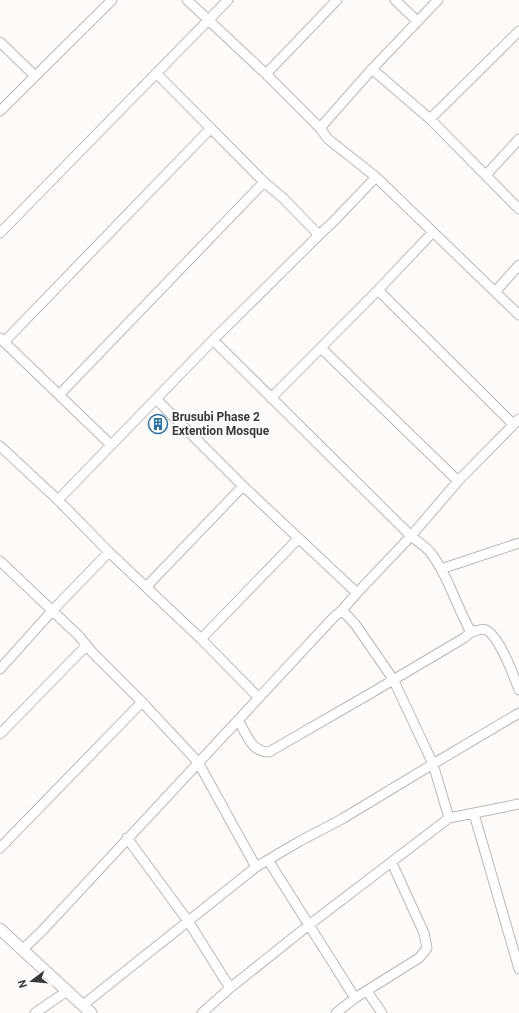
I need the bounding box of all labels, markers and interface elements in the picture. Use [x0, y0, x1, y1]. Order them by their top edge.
place label: Brusubi Phase 2 Extention Mosque [172, 410, 270, 438]
building icon: Brusubi Phase 2 Extention Mosque [147, 413, 169, 435]
north arrow [12, 961, 52, 1001]
text: N [15, 978, 30, 989]

